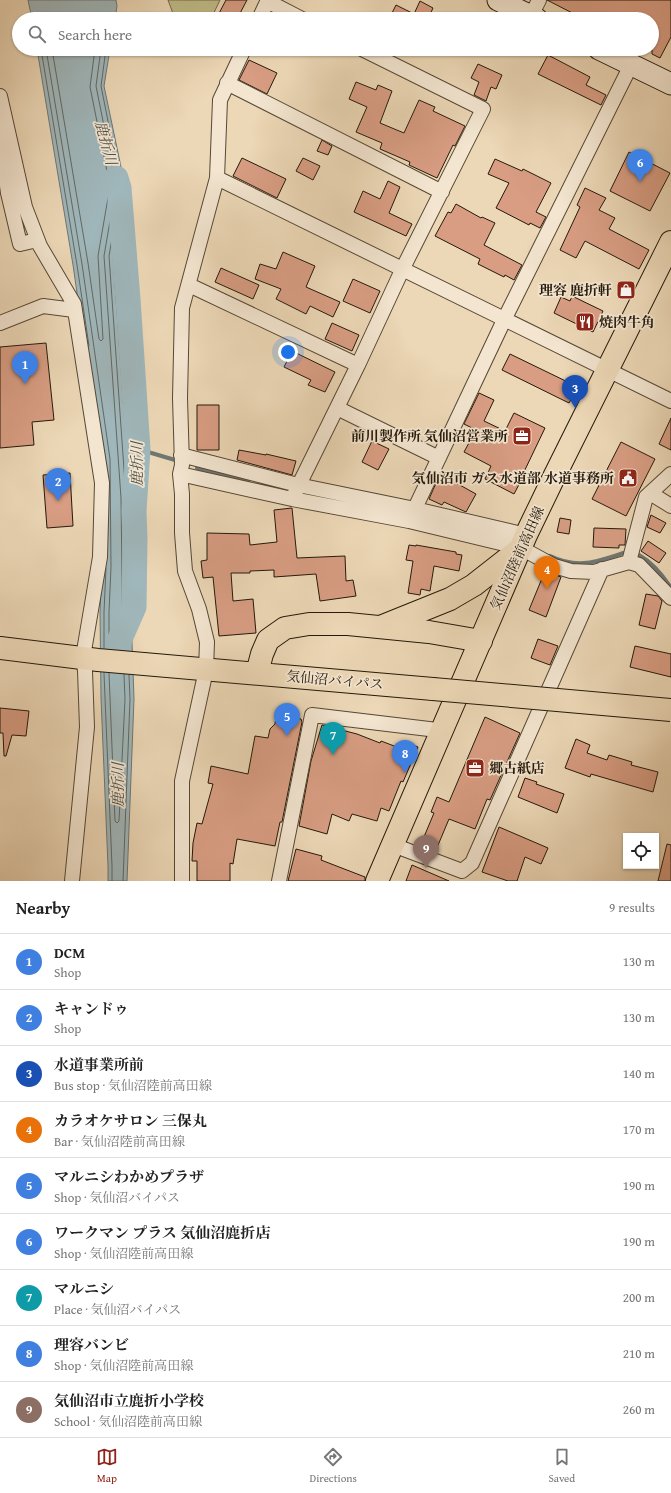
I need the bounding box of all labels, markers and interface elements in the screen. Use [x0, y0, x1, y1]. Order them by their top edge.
search box [12, 12, 659, 56]
icon: search [26, 23, 48, 45]
text: Search here [58, 24, 132, 45]
water label: 鹿折川 [91, 118, 123, 169]
pin: 6 [627, 149, 653, 182]
shop icon: 理容 鹿折軒 [615, 279, 637, 301]
place label: 理容 鹿折軒 [539, 280, 612, 300]
restaurant icon: 焼肉牛角 [574, 311, 596, 333]
place label: 焼肉牛角 [599, 312, 655, 332]
your location [278, 342, 298, 362]
pin: 1 [12, 351, 38, 384]
pin: 3 [562, 375, 588, 408]
office icon: 前川製作所 気仙沼営業所 [511, 425, 533, 447]
place label: 前川製作所 気仙沼営業所 [351, 426, 508, 446]
water label: 鹿折川 [126, 440, 147, 487]
public building icon: 気仙沼市 ガス水道部 水道事務所 [617, 467, 639, 489]
pin: 2 [45, 468, 71, 501]
place label: 気仙沼市 ガス水道部 水道事務所 [412, 468, 614, 488]
street label: 気仙沼陸前高田線 [485, 503, 549, 613]
pin: 4 [534, 556, 560, 589]
street label: 気仙沼バイパス [285, 666, 385, 694]
pin: 5 [274, 703, 300, 736]
pin: 7 [320, 722, 346, 755]
pin: 8 [392, 740, 418, 773]
office icon: 郷古紙店 [464, 757, 486, 779]
place label: 郷古紙店 [489, 758, 545, 778]
water label: 鹿折川 [107, 761, 128, 808]
map controls [623, 833, 659, 869]
button: locate [623, 833, 659, 869]
pin: 9 [413, 835, 439, 868]
text: Nearby [16, 895, 70, 920]
text: 9 results [609, 898, 655, 917]
text: DCM [54, 942, 85, 963]
text: 1 [26, 952, 32, 971]
text: 130 m [623, 952, 655, 971]
text: Shop [54, 963, 81, 982]
text: キャンドゥ [54, 998, 129, 1019]
text: 2 [26, 1008, 32, 1027]
text: 130 m [623, 1008, 655, 1027]
text: Shop [54, 1019, 81, 1038]
text: 水道事業所前 [54, 1054, 144, 1075]
text: 3 [26, 1064, 32, 1083]
text: 140 m [623, 1064, 655, 1083]
text: Bus stop · 気仙沼陸前高田線 [54, 1076, 212, 1095]
text: カラオケサロン 三保丸 [54, 1110, 207, 1131]
text: 4 [26, 1120, 32, 1139]
text: 170 m [623, 1120, 655, 1139]
text: Bar · 気仙沼陸前高田線 [54, 1132, 185, 1151]
text: マルニシわかめプラザ [54, 1166, 204, 1187]
text: 5 [26, 1176, 32, 1195]
text: 190 m [623, 1176, 655, 1195]
text: Shop · 気仙沼バイパス [54, 1188, 180, 1207]
text: ワークマン プラス 気仙沼鹿折店 [54, 1222, 270, 1243]
text: 6 [26, 1232, 32, 1251]
text: 190 m [623, 1232, 655, 1251]
text: Shop · 気仙沼陸前高田線 [54, 1244, 193, 1263]
text: マルニシ [54, 1278, 114, 1299]
text: 7 [26, 1288, 32, 1307]
text: 200 m [623, 1288, 655, 1307]
text: Place · 気仙沼バイパス [54, 1300, 181, 1319]
text: 理容バンビ [54, 1334, 129, 1355]
text: 8 [26, 1344, 32, 1363]
text: 210 m [623, 1344, 655, 1363]
text: Shop · 気仙沼陸前高田線 [54, 1356, 193, 1375]
text: 気仙沼市立鹿折小学校 [54, 1390, 204, 1411]
text: 9 [26, 1400, 32, 1419]
text: 260 m [623, 1400, 655, 1419]
text: School · 気仙沼陸前高田線 [54, 1412, 202, 1431]
tab: Map [96, 1446, 118, 1486]
tab: Directions [310, 1446, 357, 1486]
tab: Saved [548, 1446, 575, 1486]

